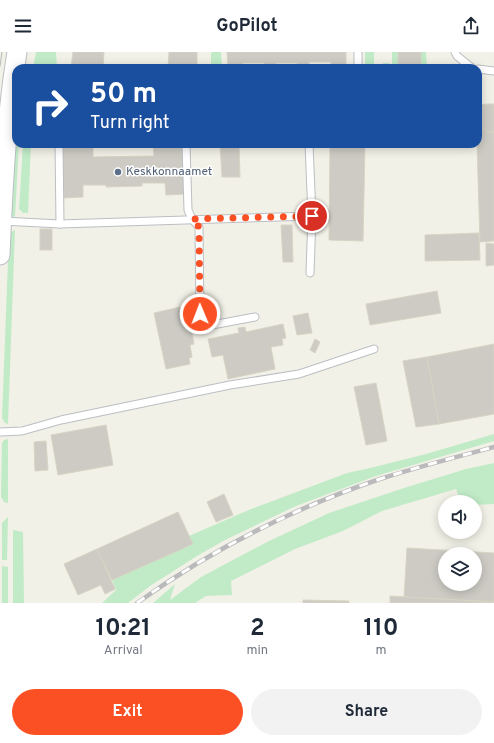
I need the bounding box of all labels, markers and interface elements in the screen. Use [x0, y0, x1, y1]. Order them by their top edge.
icon: menu [12, 15, 34, 37]
text: GoPilot [216, 15, 278, 38]
icon: share [460, 15, 482, 37]
text: 50 m [90, 77, 157, 113]
icon: right [24, 80, 76, 132]
text: Turn right [90, 112, 170, 135]
place label: Keskkonnaamet [126, 164, 212, 180]
marker: Keskkonnaamet [113, 167, 123, 177]
pin [295, 199, 329, 233]
icon: arrive [301, 205, 323, 227]
position arrow [179, 293, 221, 335]
map controls [438, 495, 482, 591]
button: sound [438, 495, 482, 539]
button: layers [438, 547, 482, 591]
text: 10:21 [95, 614, 151, 644]
text: 2 [250, 614, 265, 644]
text: 110 [364, 614, 399, 644]
text: Arrival [104, 643, 143, 659]
text: min [246, 643, 268, 659]
text: m [376, 643, 387, 659]
button: Exit [12, 689, 243, 735]
button: Share [251, 689, 482, 735]

